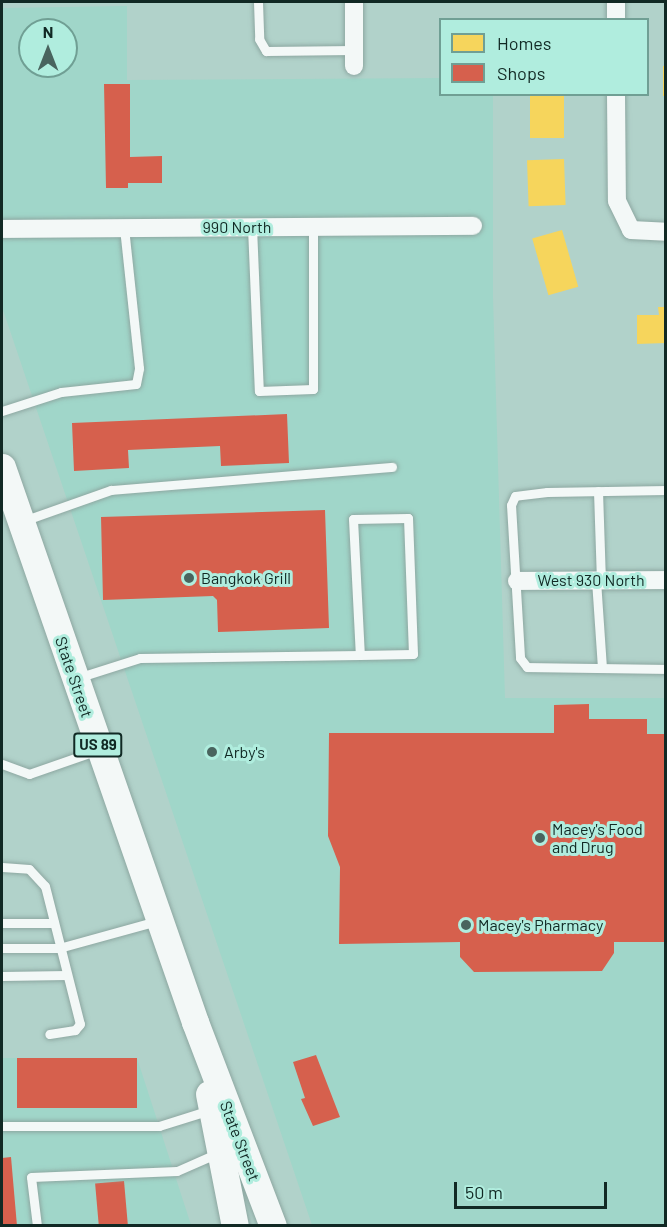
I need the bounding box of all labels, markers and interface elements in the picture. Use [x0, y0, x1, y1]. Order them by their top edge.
north arrow [18, 18, 78, 78]
legend [439, 18, 649, 96]
text: N [43, 22, 53, 41]
text: Homes [497, 32, 551, 54]
text: Shops [497, 62, 546, 84]
street label: 990 North [203, 217, 271, 237]
place label: Bangkok Grill [201, 568, 291, 588]
street label: West 930 North [537, 570, 645, 590]
marker: Bangkok Grill [182, 571, 196, 585]
street label: State Street [51, 634, 97, 720]
road number: US 89 [72, 733, 124, 757]
place label: Arby's [224, 742, 265, 762]
marker: Arby's [205, 745, 219, 759]
place label: Macey's Food and Drug [552, 819, 643, 857]
marker: Macey's Food and Drug [533, 831, 547, 845]
place label: Macey's Pharmacy [478, 915, 603, 935]
marker: Macey's Pharmacy [459, 918, 473, 932]
street label: State Street [216, 1098, 264, 1184]
scale bar [457, 1170, 610, 1208]
text: 50 m [465, 1181, 503, 1203]

